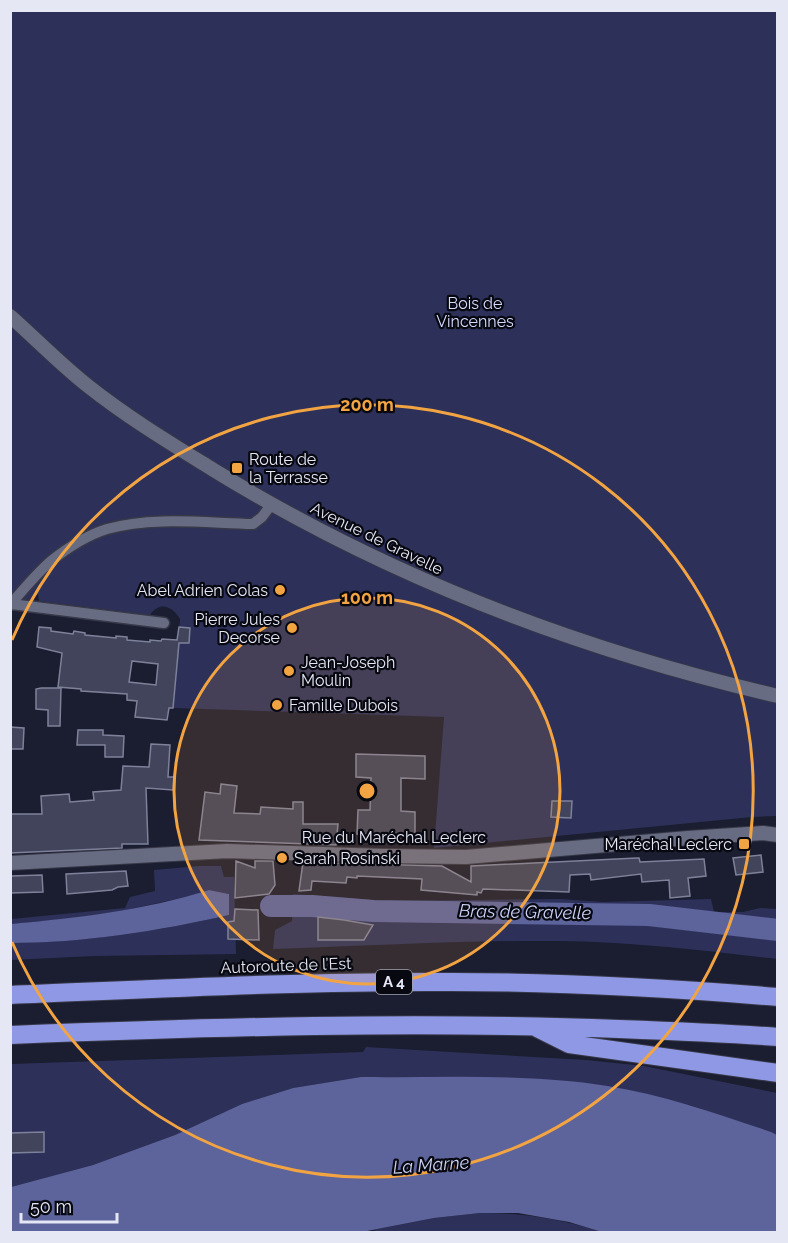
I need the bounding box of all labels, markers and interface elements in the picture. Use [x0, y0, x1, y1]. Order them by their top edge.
park label: Bois de Vincennes [436, 294, 514, 331]
text: 200 m [340, 394, 394, 415]
place label: Route de la Terrasse [249, 450, 328, 487]
marker: Route de la Terrasse [230, 461, 244, 475]
street label: Avenue de Gravelle [308, 498, 446, 579]
place label: Abel Adrien Colas [137, 581, 268, 600]
marker: Abel Adrien Colas [273, 583, 287, 597]
text: 100 m [341, 587, 393, 608]
place label: Pierre Jules Decorse [195, 610, 280, 647]
marker: Pierre Jules Decorse [285, 621, 299, 635]
place label: Jean-Joseph Moulin [301, 653, 395, 690]
marker: Jean-Joseph Moulin [282, 664, 296, 678]
place label: Famille Dubois [289, 696, 398, 715]
marker: Famille Dubois [270, 698, 284, 712]
centre of rings [357, 781, 377, 801]
street label: Rue du Maréchal Leclerc [302, 828, 486, 847]
place label: Maréchal Leclerc [605, 835, 732, 854]
marker: Maréchal Leclerc [737, 837, 751, 851]
place label: Sarah Rosinski [294, 849, 400, 868]
marker: Sarah Rosinski [275, 851, 289, 865]
water label: Bras de Gravelle [459, 900, 592, 923]
street label: Autoroute de l’Est [220, 954, 352, 977]
road number: A 4 [376, 970, 412, 994]
water label: La Marne [392, 1151, 470, 1178]
scale bar [21, 1186, 117, 1224]
text: 50 m [30, 1196, 72, 1217]

